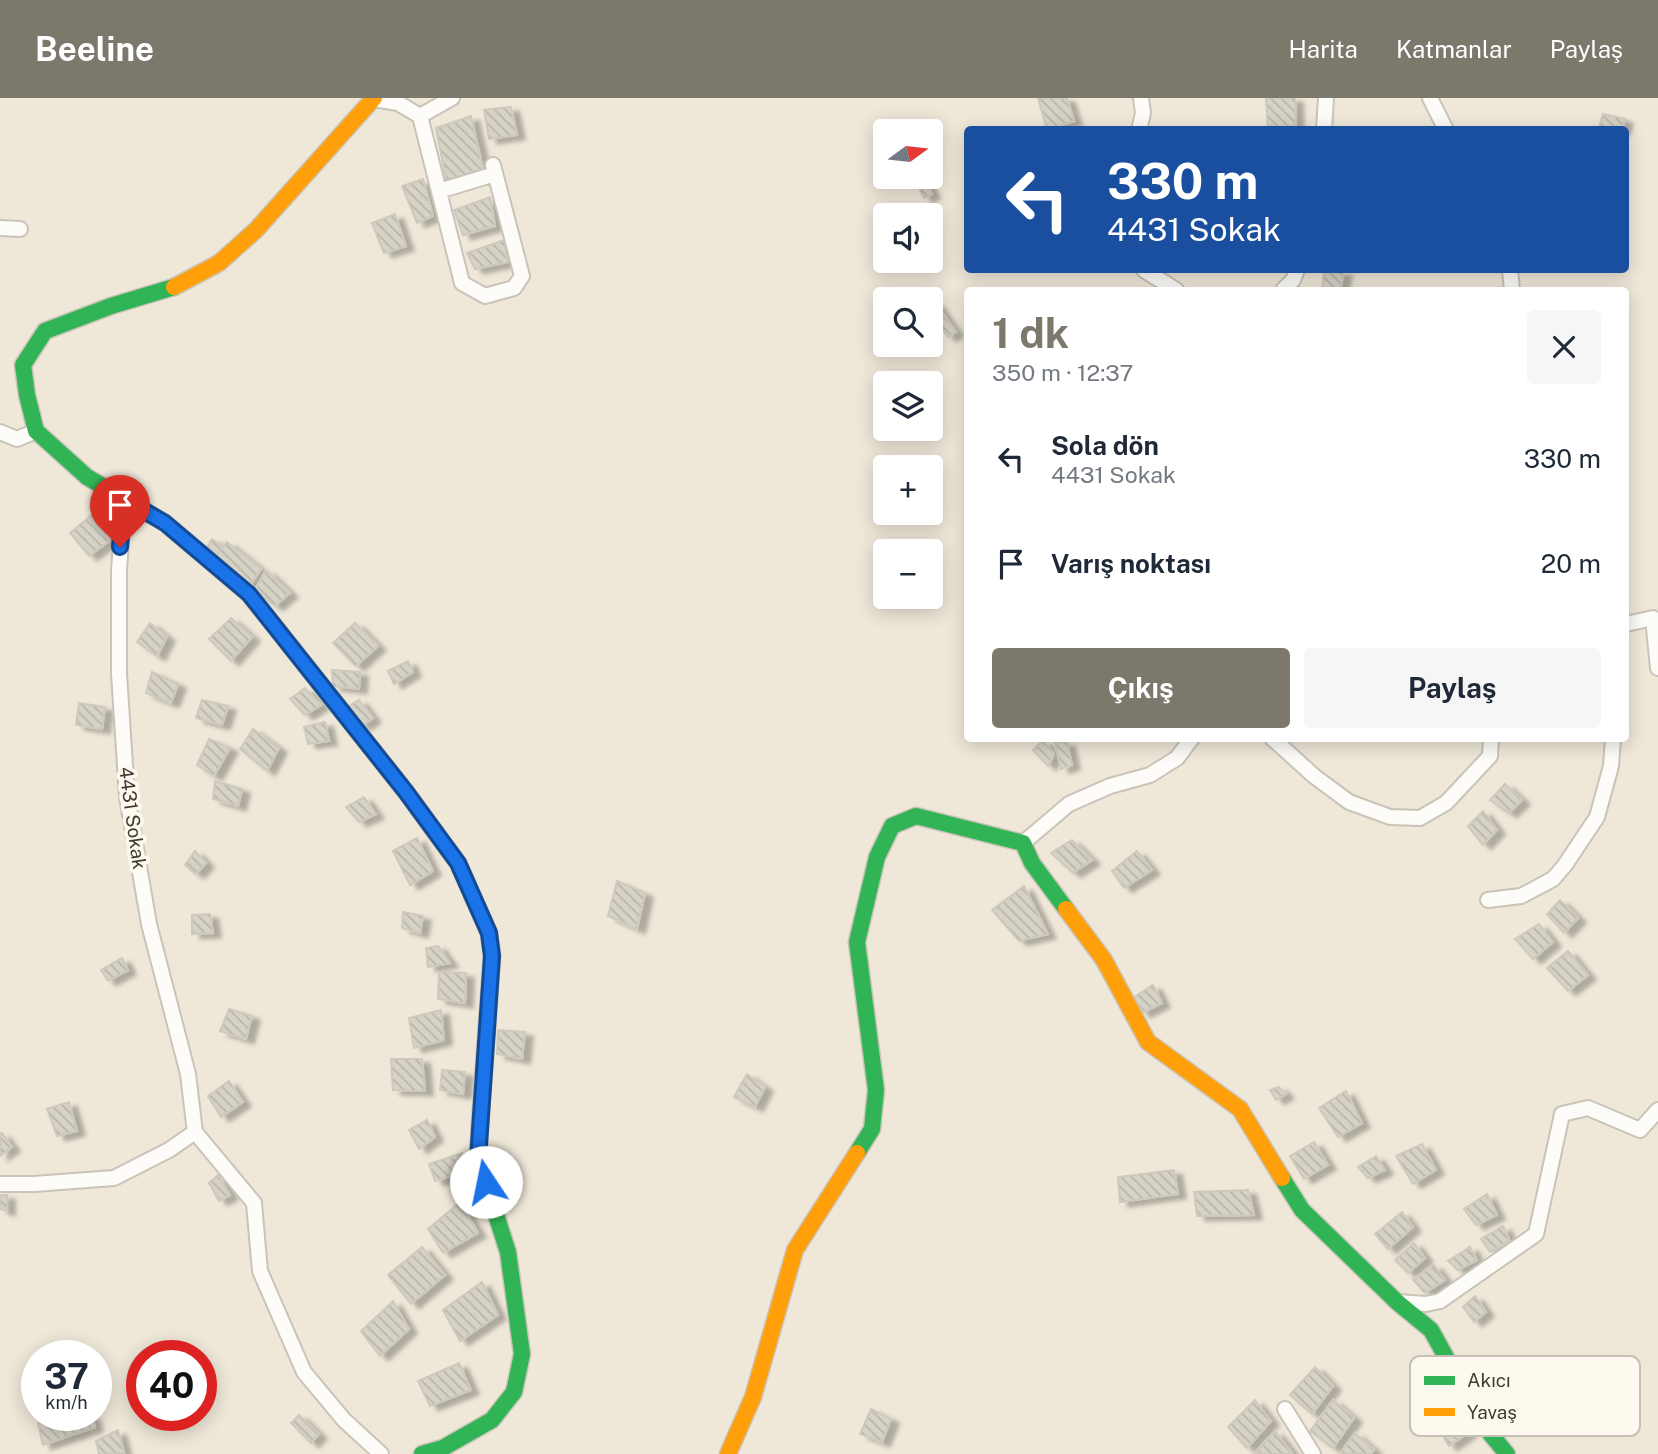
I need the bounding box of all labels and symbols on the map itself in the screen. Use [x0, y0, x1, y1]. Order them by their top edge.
north arrow [873, 119, 943, 189]
pin [90, 475, 150, 547]
street label: 4431 Sokak [115, 765, 151, 871]
position arrow [449, 1145, 523, 1219]
speed limit sign: 40 [126, 1340, 217, 1431]
legend [1410, 1356, 1640, 1436]
text: Akıcı [1467, 1369, 1511, 1391]
text: Yavaş [1467, 1401, 1517, 1423]

